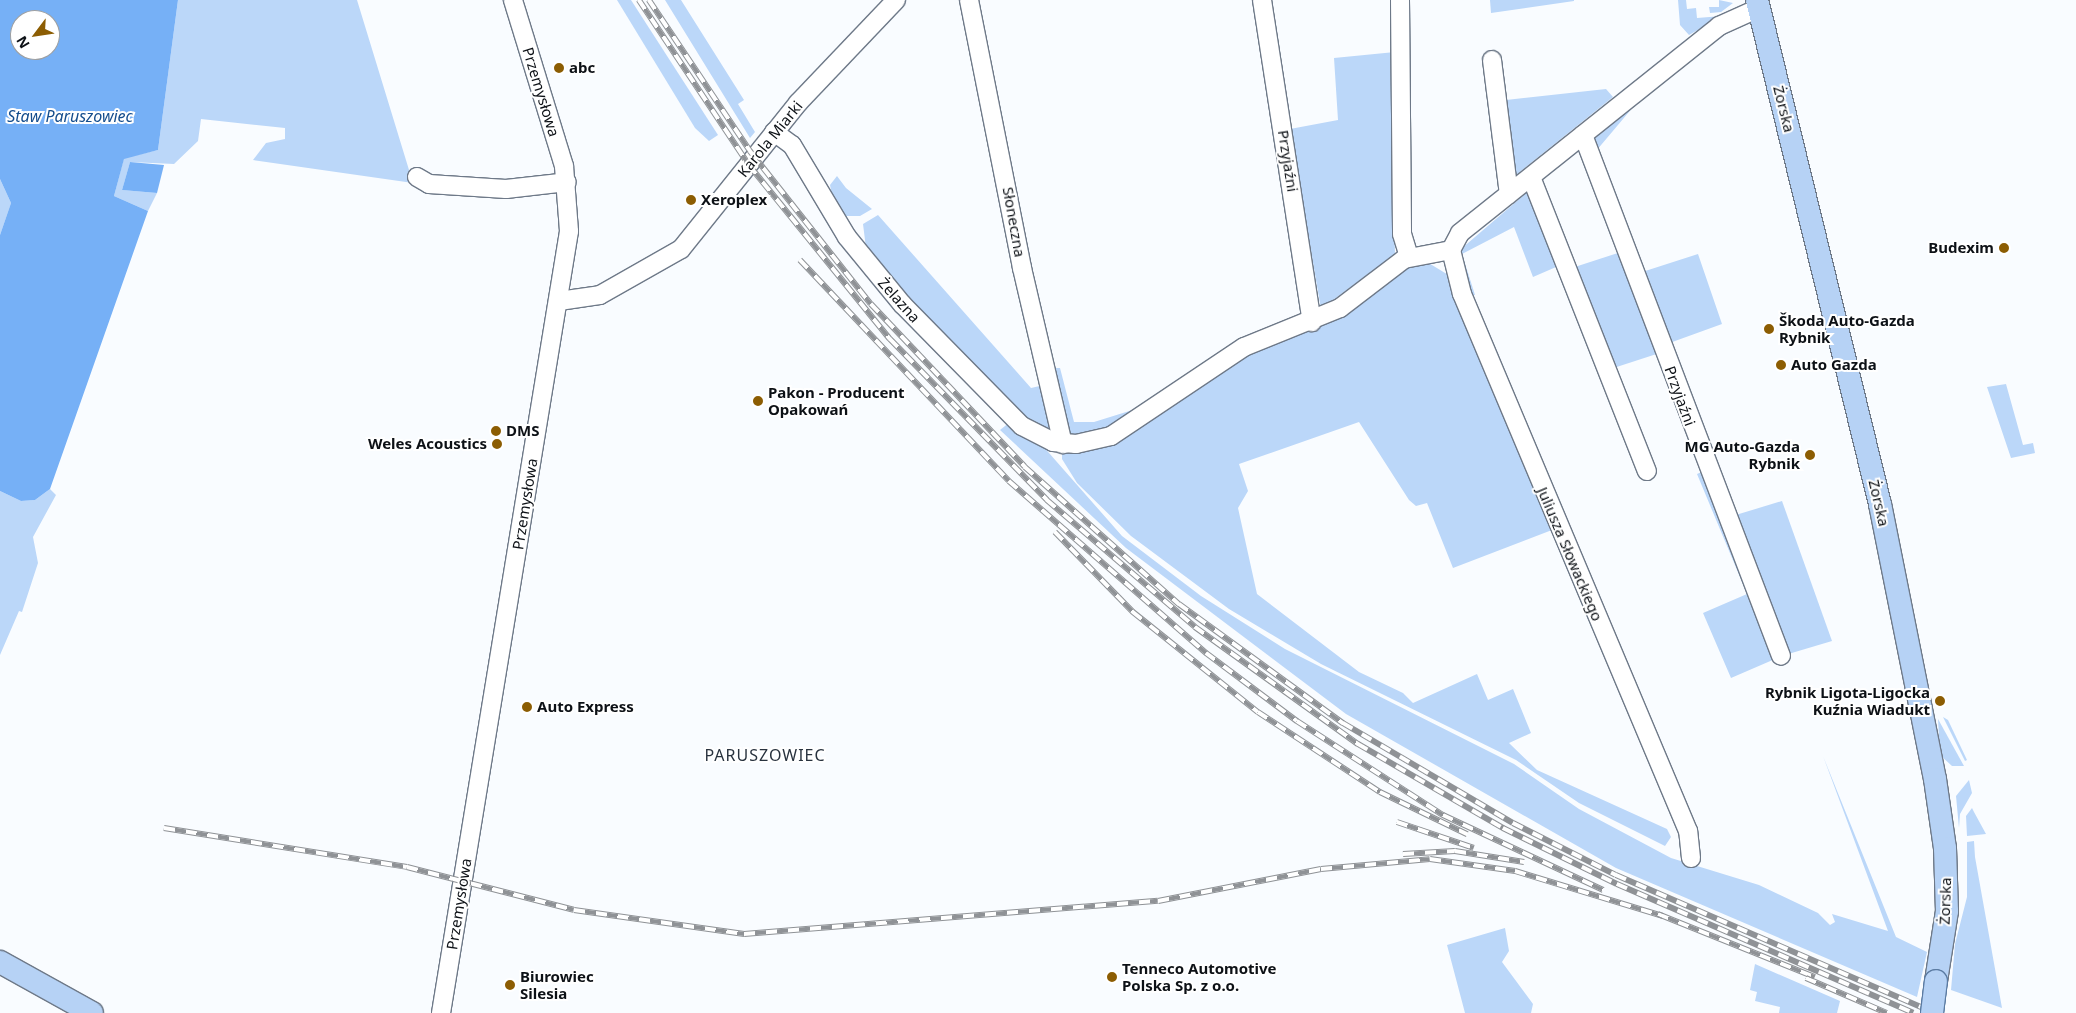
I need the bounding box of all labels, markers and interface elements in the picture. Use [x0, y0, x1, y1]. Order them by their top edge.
north arrow [10, 10, 60, 60]
text: N [11, 33, 34, 52]
street label: Przemysłowa [519, 45, 563, 139]
place label: abc [569, 59, 595, 77]
marker: abc [553, 62, 565, 74]
street label: Żorska [1770, 84, 1798, 134]
street label: Karola Miarki [734, 97, 806, 181]
water label: Staw Paruszowiec [7, 106, 133, 126]
street label: Przyjaźni [1274, 129, 1302, 193]
street label: Słoneczna [999, 186, 1029, 258]
place label: Xeroplex [701, 191, 767, 209]
marker: Xeroplex [685, 194, 697, 206]
place label: Budexim [1928, 239, 1994, 257]
marker: Budexim [1998, 242, 2010, 254]
street label: Żelazna [874, 274, 924, 326]
place label: Škoda Auto-Gazda Rybnik [1779, 311, 1915, 346]
marker: Škoda Auto-Gazda Rybnik [1763, 323, 1775, 335]
place label: Auto Gazda [1791, 356, 1877, 374]
marker: Auto Gazda [1775, 359, 1787, 371]
street label: Przyjaźni [1661, 364, 1699, 428]
place label: Pakon - Producent Opakowań [768, 383, 905, 418]
marker: Pakon - Producent Opakowań [752, 395, 764, 407]
place label: DMS [506, 422, 539, 440]
marker: DMS [490, 425, 502, 437]
place label: Weles Acoustics [368, 435, 487, 453]
place label: MG Auto-Gazda Rybnik [1685, 437, 1800, 472]
marker: Weles Acoustics [491, 438, 503, 450]
marker: MG Auto-Gazda Rybnik [1804, 449, 1816, 461]
street label: Przemysłowa [509, 457, 541, 551]
street label: Żorska [1865, 478, 1893, 528]
street label: Juliusza Słowackiego [1534, 484, 1606, 624]
place label: Rybnik Ligota-Ligocka Kuźnia Wiadukt [1765, 683, 1930, 718]
marker: Rybnik Ligota-Ligocka Kuźnia Wiadukt [1934, 695, 1946, 707]
place label: Auto Express [537, 698, 634, 716]
marker: Auto Express [521, 701, 533, 713]
district label: PARUSZOWIEC [703, 745, 827, 765]
street label: Przemysłowa [443, 857, 475, 951]
street label: Żorska [1935, 877, 1955, 925]
place label: Tenneco Automotive Polska Sp. z o.o. [1122, 959, 1277, 994]
place label: Biurowiec Silesia [520, 967, 594, 1002]
marker: Tenneco Automotive Polska Sp. z o.o. [1106, 971, 1118, 983]
marker: Biurowiec Silesia [504, 979, 516, 991]

